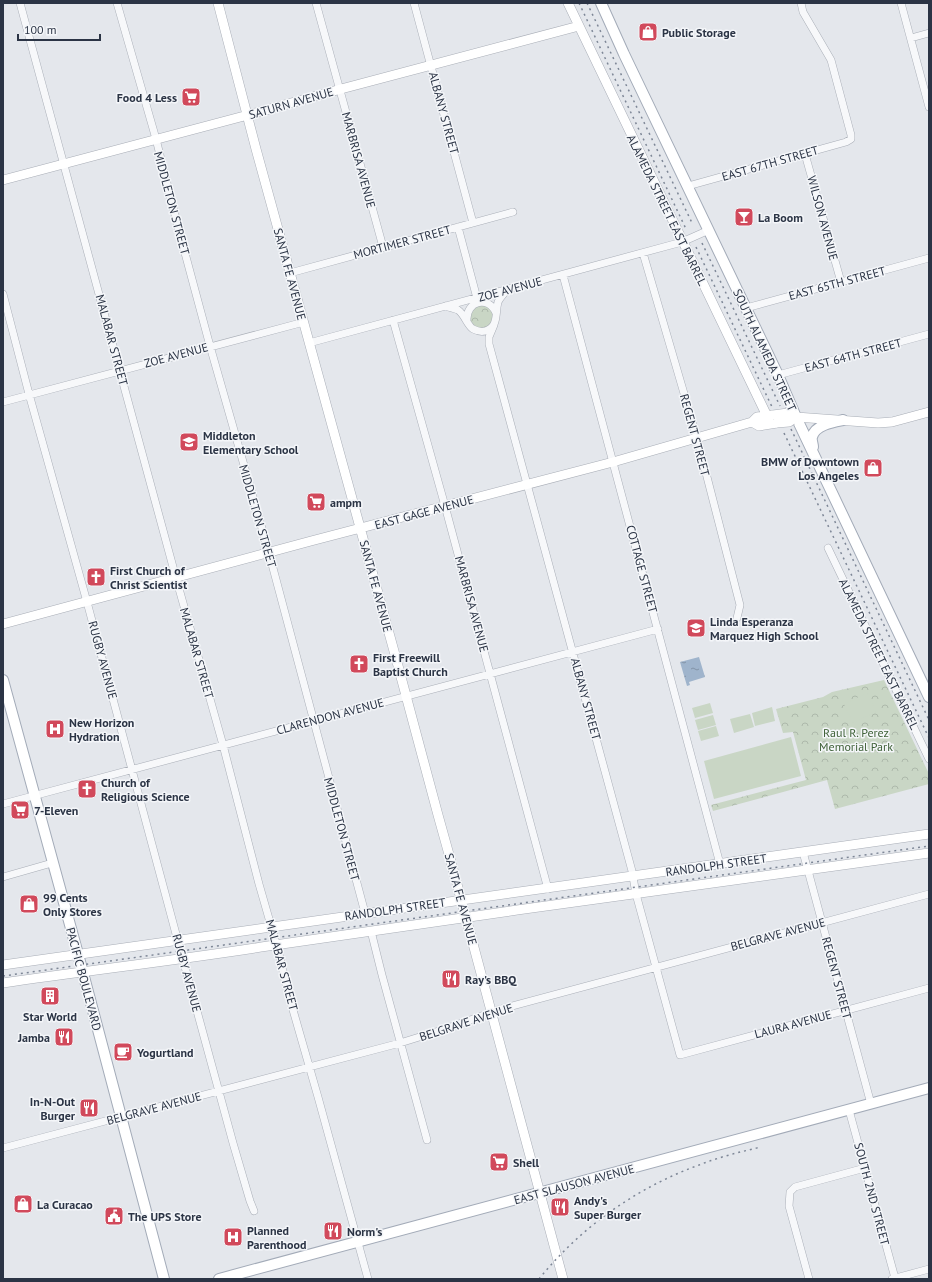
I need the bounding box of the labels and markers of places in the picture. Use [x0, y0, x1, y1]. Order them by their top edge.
shop icon: Public Storage [637, 21, 659, 43]
place label: Public Storage [662, 25, 736, 40]
supermarket icon: Food 4 Less [180, 86, 202, 108]
place label: Food 4 Less [117, 90, 177, 105]
bar icon: La Boom [733, 206, 755, 228]
place label: La Boom [758, 210, 803, 225]
place label: Middleton Elementary School [203, 428, 299, 457]
school or university icon: Middleton Elementary School [178, 431, 200, 453]
place label: BMW of Downtown Los Angeles [761, 454, 859, 483]
shop icon: BMW of Downtown Los Angeles [862, 457, 884, 479]
supermarket icon: ampm [305, 491, 327, 513]
place label: ampm [330, 495, 362, 510]
place label: First Church of Christ Scientist [110, 563, 188, 592]
church icon: First Church of Christ Scientist [85, 566, 107, 588]
place label: Linda Esperanza Marquez High School [710, 614, 819, 643]
school or university icon: Linda Esperanza Marquez High School [685, 617, 707, 639]
place label: First Freewill Baptist Church [373, 650, 448, 679]
church icon: First Freewill Baptist Church [348, 653, 370, 675]
place label: New Horizon Hydration [69, 715, 134, 744]
hospital icon: New Horizon Hydration [44, 718, 66, 740]
place label: Church of Religious Science [101, 775, 190, 804]
church icon: Church of Religious Science [76, 778, 98, 800]
supermarket icon: 7-Eleven [9, 799, 31, 821]
place label: 7-Eleven [34, 803, 78, 818]
place label: 99 Cents Only Stores [43, 890, 102, 919]
shop icon: 99 Cents Only Stores [18, 893, 40, 915]
restaurant icon: Ray's BBQ [440, 968, 462, 990]
place label: Ray's BBQ [465, 972, 517, 987]
building icon: Star World [39, 985, 61, 1007]
place label: Star World [23, 1009, 77, 1024]
restaurant icon: Jamba [53, 1026, 75, 1048]
place label: Jamba [17, 1030, 50, 1045]
cafe icon: Yogurtland [112, 1041, 134, 1063]
place label: Yogurtland [136, 1045, 193, 1060]
place label: In-N-Out Burger [30, 1094, 76, 1123]
restaurant icon: In-N-Out Burger [78, 1097, 100, 1119]
supermarket icon: Shell [488, 1151, 510, 1173]
place label: Shell [513, 1155, 540, 1170]
shop icon: La Curacao [12, 1193, 34, 1215]
place label: Andy's Super Burger [574, 1193, 642, 1222]
restaurant icon: Andy's Super Burger [549, 1196, 571, 1218]
place label: La Curacao [37, 1197, 93, 1212]
public building icon: The UPS Store [103, 1205, 125, 1227]
place label: The UPS Store [128, 1209, 202, 1224]
restaurant icon: Norm's [322, 1220, 344, 1242]
place label: Planned Parenthood [247, 1223, 306, 1252]
place label: Norm's [347, 1224, 382, 1239]
hospital icon: Planned Parenthood [222, 1226, 244, 1248]

